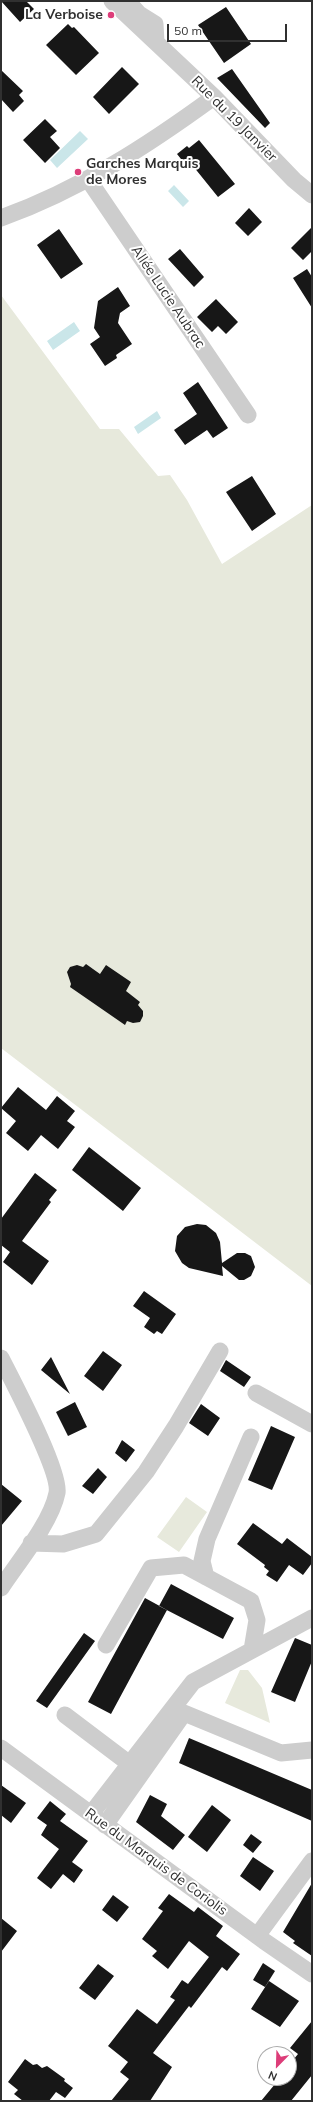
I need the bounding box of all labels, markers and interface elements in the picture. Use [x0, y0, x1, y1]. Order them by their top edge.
place label: La Verboise [25, 7, 103, 23]
marker: La Verboise [106, 10, 116, 20]
scale bar [169, 16, 289, 42]
text: 50 m [174, 23, 202, 38]
street label: Rue du 19 Janvier [188, 73, 280, 165]
place label: Garches Marquis de Mores [86, 156, 198, 188]
marker: Garches Marquis de Mores [73, 167, 83, 177]
street label: Allée Lucie Aubrac [127, 243, 209, 351]
street label: Rue du Marquis de Coriolis [82, 1805, 230, 1919]
north arrow [257, 2046, 297, 2086]
text: N [266, 2068, 279, 2084]

